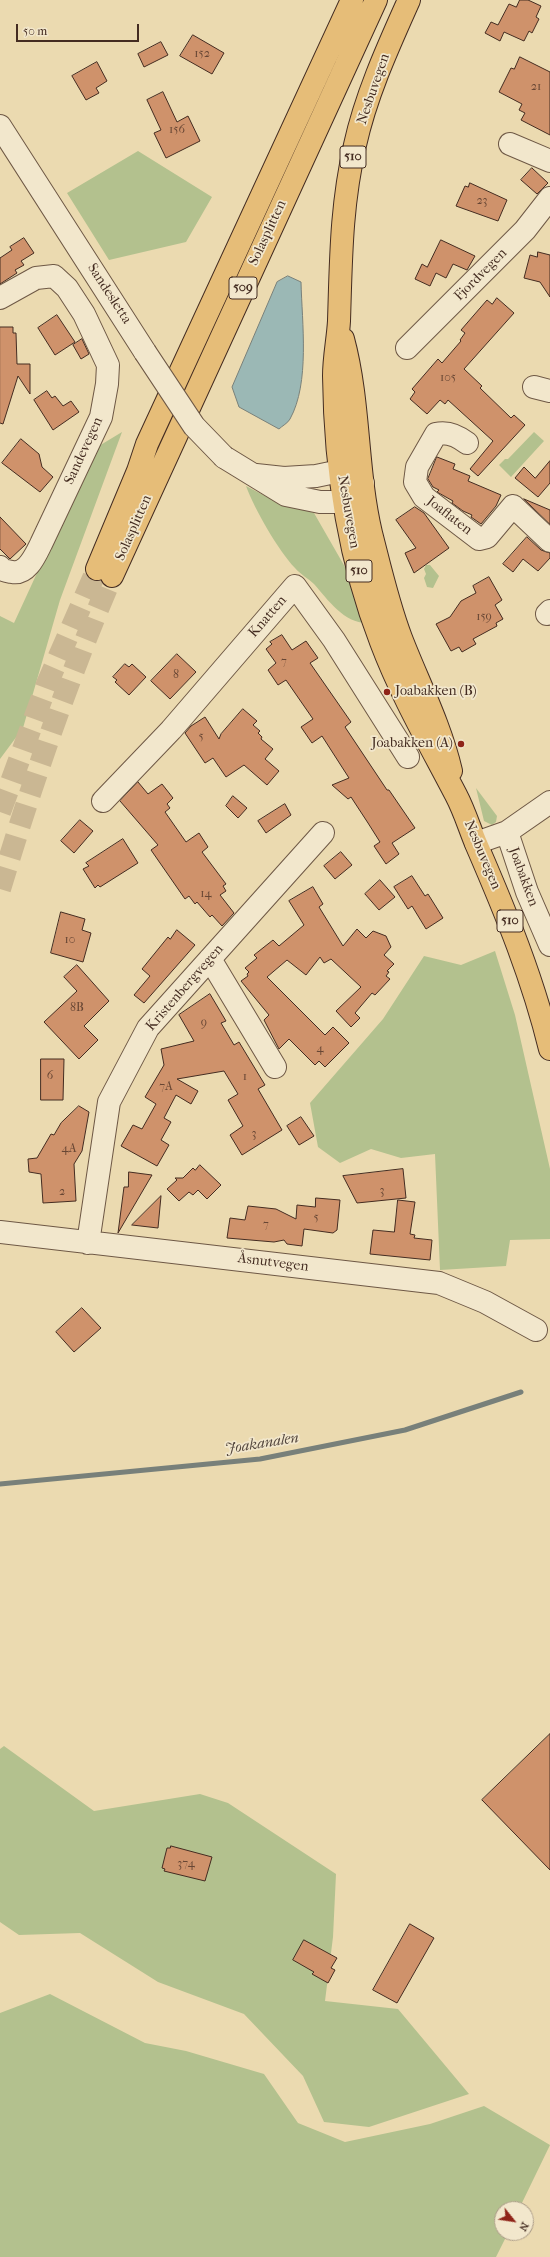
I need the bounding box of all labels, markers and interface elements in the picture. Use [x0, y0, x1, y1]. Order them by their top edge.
scale bar [18, 16, 141, 42]
text: 50 m [23, 24, 47, 38]
house number: 152 [194, 47, 210, 61]
street label: Nesbuvegen [354, 51, 394, 127]
house number: 21 [531, 80, 541, 94]
house number: 156 [169, 123, 185, 137]
road number: 510 [340, 146, 366, 168]
house number: 23 [476, 194, 488, 208]
street label: Solasplitten [246, 198, 290, 268]
street label: Fjordvegen [451, 245, 511, 305]
street label: Sandesletta [83, 261, 135, 327]
road number: 509 [229, 277, 257, 299]
house number: 105 [440, 371, 456, 385]
street label: Sandevegen [61, 415, 107, 487]
street label: Nesbuvegen [333, 474, 363, 550]
street label: Solasplitten [112, 493, 156, 563]
street label: Joaflaten [423, 493, 475, 539]
road number: 510 [346, 560, 372, 582]
street label: Knatten [245, 593, 291, 641]
house number: 159 [476, 610, 492, 624]
house number: 7 [281, 655, 287, 669]
house number: 8 [173, 668, 179, 682]
place label: Joabakken (B) [395, 684, 477, 700]
marker: Joabakken (B) [382, 687, 392, 697]
house number: 5 [198, 730, 204, 744]
place label: Joabakken (A) [372, 736, 453, 752]
marker: Joabakken (A) [456, 739, 466, 749]
street label: Nesbuvegen [460, 818, 504, 892]
street label: Joabakken [505, 845, 541, 909]
house number: 14 [200, 887, 212, 901]
road number: 510 [497, 910, 523, 932]
house number: 10 [65, 933, 75, 947]
street label: Kristenbergvegen [143, 941, 227, 1035]
house number: 8B [70, 1001, 84, 1015]
house number: 9 [201, 1016, 207, 1030]
house number: 4 [316, 1042, 324, 1056]
house number: 6 [47, 1069, 53, 1083]
house number: 1 [243, 1070, 247, 1084]
house number: 7A [159, 1080, 173, 1094]
house number: 3 [252, 1127, 256, 1141]
house number: 4A [62, 1142, 76, 1156]
house number: 3 [380, 1184, 384, 1198]
house number: 2 [59, 1185, 65, 1199]
house number: 5 [313, 1211, 319, 1225]
house number: 7 [263, 1218, 269, 1232]
street label: Åsnutvegen [237, 1250, 309, 1276]
water label: Joakanalen [224, 1429, 300, 1459]
house number: 374 [177, 1857, 195, 1871]
north arrow [494, 2201, 534, 2241]
text: N [516, 2220, 532, 2234]

